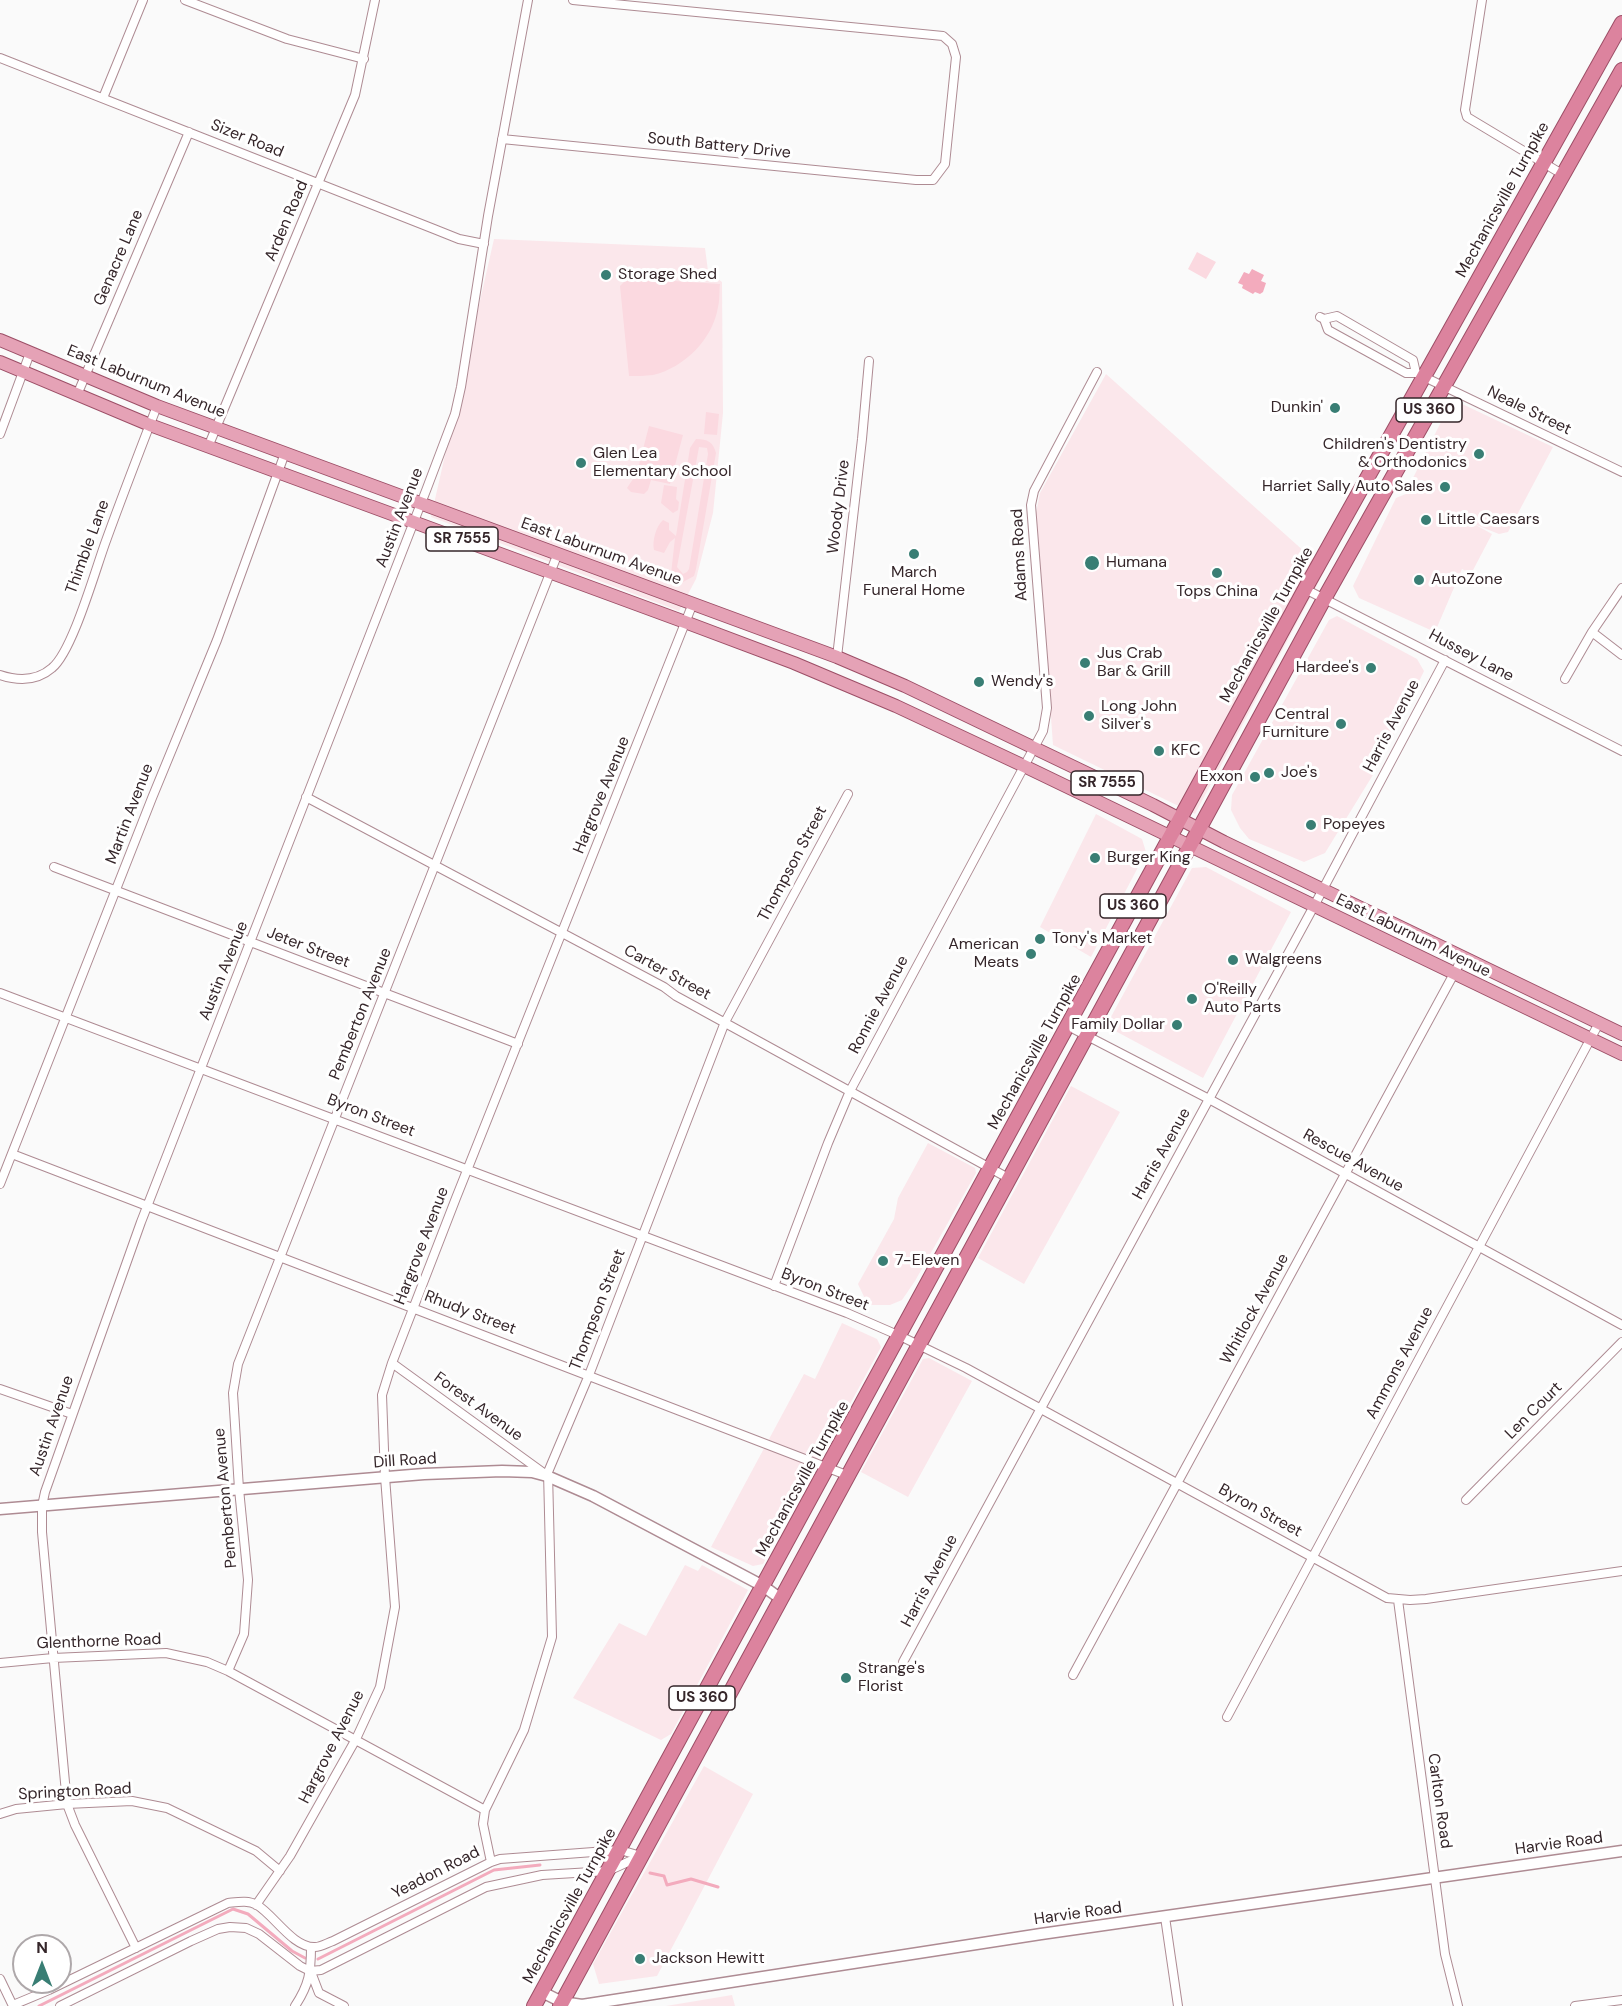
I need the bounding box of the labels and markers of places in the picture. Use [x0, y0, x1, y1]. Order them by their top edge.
place label: Storage Shed [618, 265, 717, 285]
marker: Storage Shed [599, 268, 613, 282]
place label: Dunkin' [1271, 398, 1323, 418]
marker: Dunkin' [1328, 401, 1342, 415]
place label: Children's Dentistry & Orthodonics [1323, 435, 1467, 473]
place label: Glen Lea Elementary School [593, 444, 731, 482]
marker: Children's Dentistry & Orthodonics [1472, 447, 1486, 461]
marker: Glen Lea Elementary School [574, 456, 588, 470]
place label: Harriet Sally Auto Sales [1262, 477, 1433, 497]
marker: Harriet Sally Auto Sales [1438, 480, 1452, 494]
place label: Little Caesars [1438, 510, 1540, 530]
marker: Little Caesars [1419, 513, 1433, 527]
marker: March Funeral Home [907, 547, 921, 561]
place label: Humana [1106, 553, 1167, 573]
marker: Humana [1083, 554, 1101, 572]
place label: March Funeral Home [863, 563, 965, 601]
marker: Tops China [1210, 566, 1224, 580]
place label: AutoZone [1431, 570, 1503, 590]
marker: AutoZone [1412, 573, 1426, 587]
place label: Tops China [1176, 582, 1258, 602]
place label: Jus Crab Bar & Grill [1097, 644, 1171, 682]
marker: Jus Crab Bar & Grill [1078, 656, 1092, 670]
place label: Hardee's [1296, 658, 1359, 678]
marker: Hardee's [1364, 661, 1378, 675]
place label: Wendy's [991, 672, 1053, 692]
marker: Wendy's [972, 675, 986, 689]
place label: Long John Silver's [1101, 697, 1177, 735]
place label: Central Furniture [1262, 705, 1329, 743]
marker: Long John Silver's [1082, 709, 1096, 723]
marker: Central Furniture [1334, 717, 1348, 731]
place label: KFC [1171, 741, 1200, 761]
marker: KFC [1152, 744, 1166, 758]
place label: Joe's [1281, 763, 1317, 783]
marker: Joe's [1262, 766, 1276, 780]
place label: Exxon [1200, 767, 1243, 787]
marker: Exxon [1248, 770, 1262, 784]
place label: Popeyes [1323, 815, 1385, 835]
marker: Popeyes [1304, 818, 1318, 832]
place label: Burger King [1107, 848, 1191, 868]
marker: Burger King [1088, 851, 1102, 865]
place label: Tony's Market [1052, 929, 1152, 949]
marker: Tony's Market [1033, 932, 1047, 946]
place label: American Meats [948, 935, 1019, 973]
marker: American Meats [1024, 947, 1038, 961]
place label: Walgreens [1245, 950, 1322, 970]
marker: Walgreens [1226, 953, 1240, 967]
place label: O'Reilly Auto Parts [1204, 980, 1281, 1018]
marker: O'Reilly Auto Parts [1185, 992, 1199, 1006]
place label: Family Dollar [1071, 1015, 1165, 1035]
marker: Family Dollar [1170, 1018, 1184, 1032]
place label: 7-Eleven [895, 1251, 959, 1271]
marker: 7-Eleven [876, 1254, 890, 1268]
place label: Strange's Florist [858, 1659, 925, 1697]
marker: Strange's Florist [839, 1671, 853, 1685]
place label: Jackson Hewitt [652, 1949, 765, 1969]
marker: Jackson Hewitt [633, 1952, 647, 1966]

